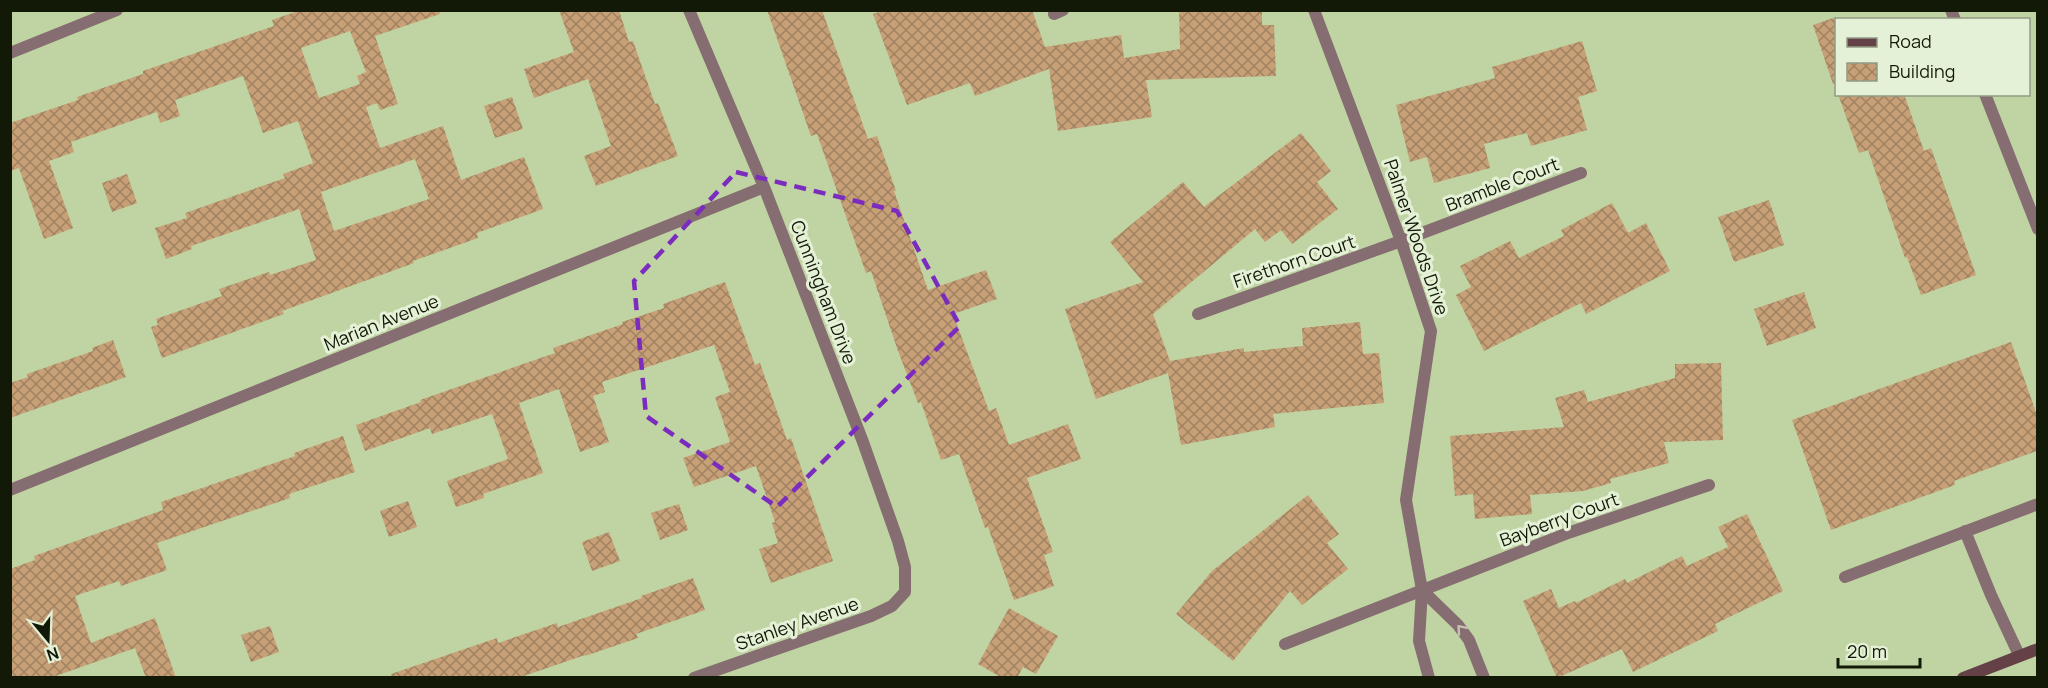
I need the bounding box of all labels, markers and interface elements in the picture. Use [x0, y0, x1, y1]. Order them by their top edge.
legend [1835, 18, 2030, 96]
text: Road [1889, 29, 1932, 53]
text: Building [1889, 59, 1955, 83]
street label: Bramble Court [1442, 151, 1562, 217]
street label: Palmer Woods Drive [1379, 156, 1455, 318]
street label: Cunningham Drive [786, 217, 862, 367]
street label: Firethorn Court [1230, 229, 1358, 293]
street label: Marian Avenue [320, 288, 442, 356]
street label: Bayberry Court [1496, 486, 1622, 552]
street label: Stanley Avenue [732, 591, 862, 655]
north arrow [18, 610, 78, 670]
one-way arrow [1457, 625, 1468, 636]
scale bar [1838, 631, 1920, 669]
text: 20 m [1847, 639, 1887, 663]
text: N [44, 642, 62, 666]

